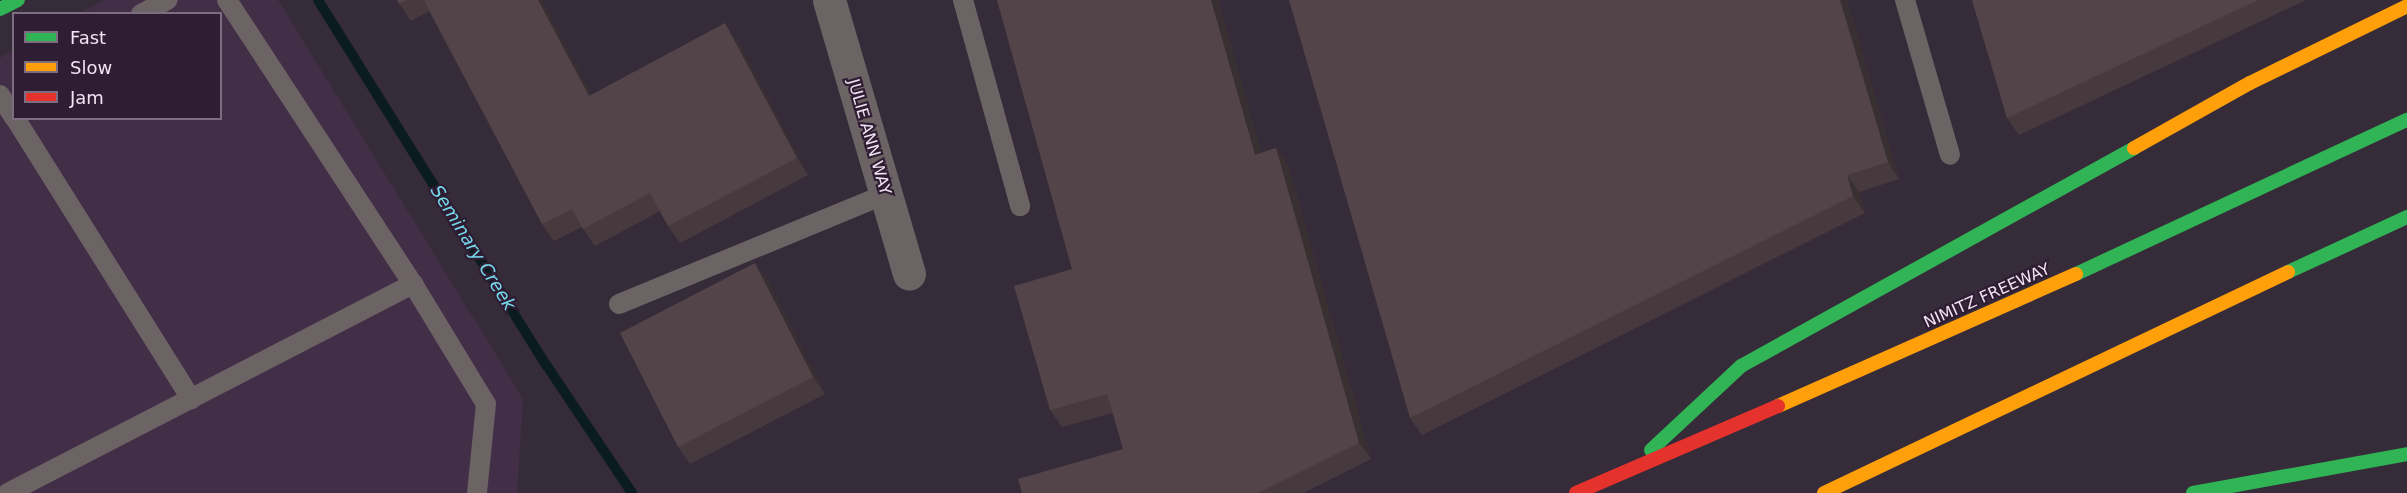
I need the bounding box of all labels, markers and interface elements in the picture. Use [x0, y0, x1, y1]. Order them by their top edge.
legend [12, 12, 222, 120]
text: Fast [70, 27, 106, 48]
text: Slow [70, 57, 112, 78]
street label: JULIE ANN WAY [843, 77, 895, 197]
text: Jam [70, 87, 104, 108]
water label: Seminary Creek [426, 181, 520, 315]
street label: NIMITZ FREEWAY [1921, 260, 2053, 332]

